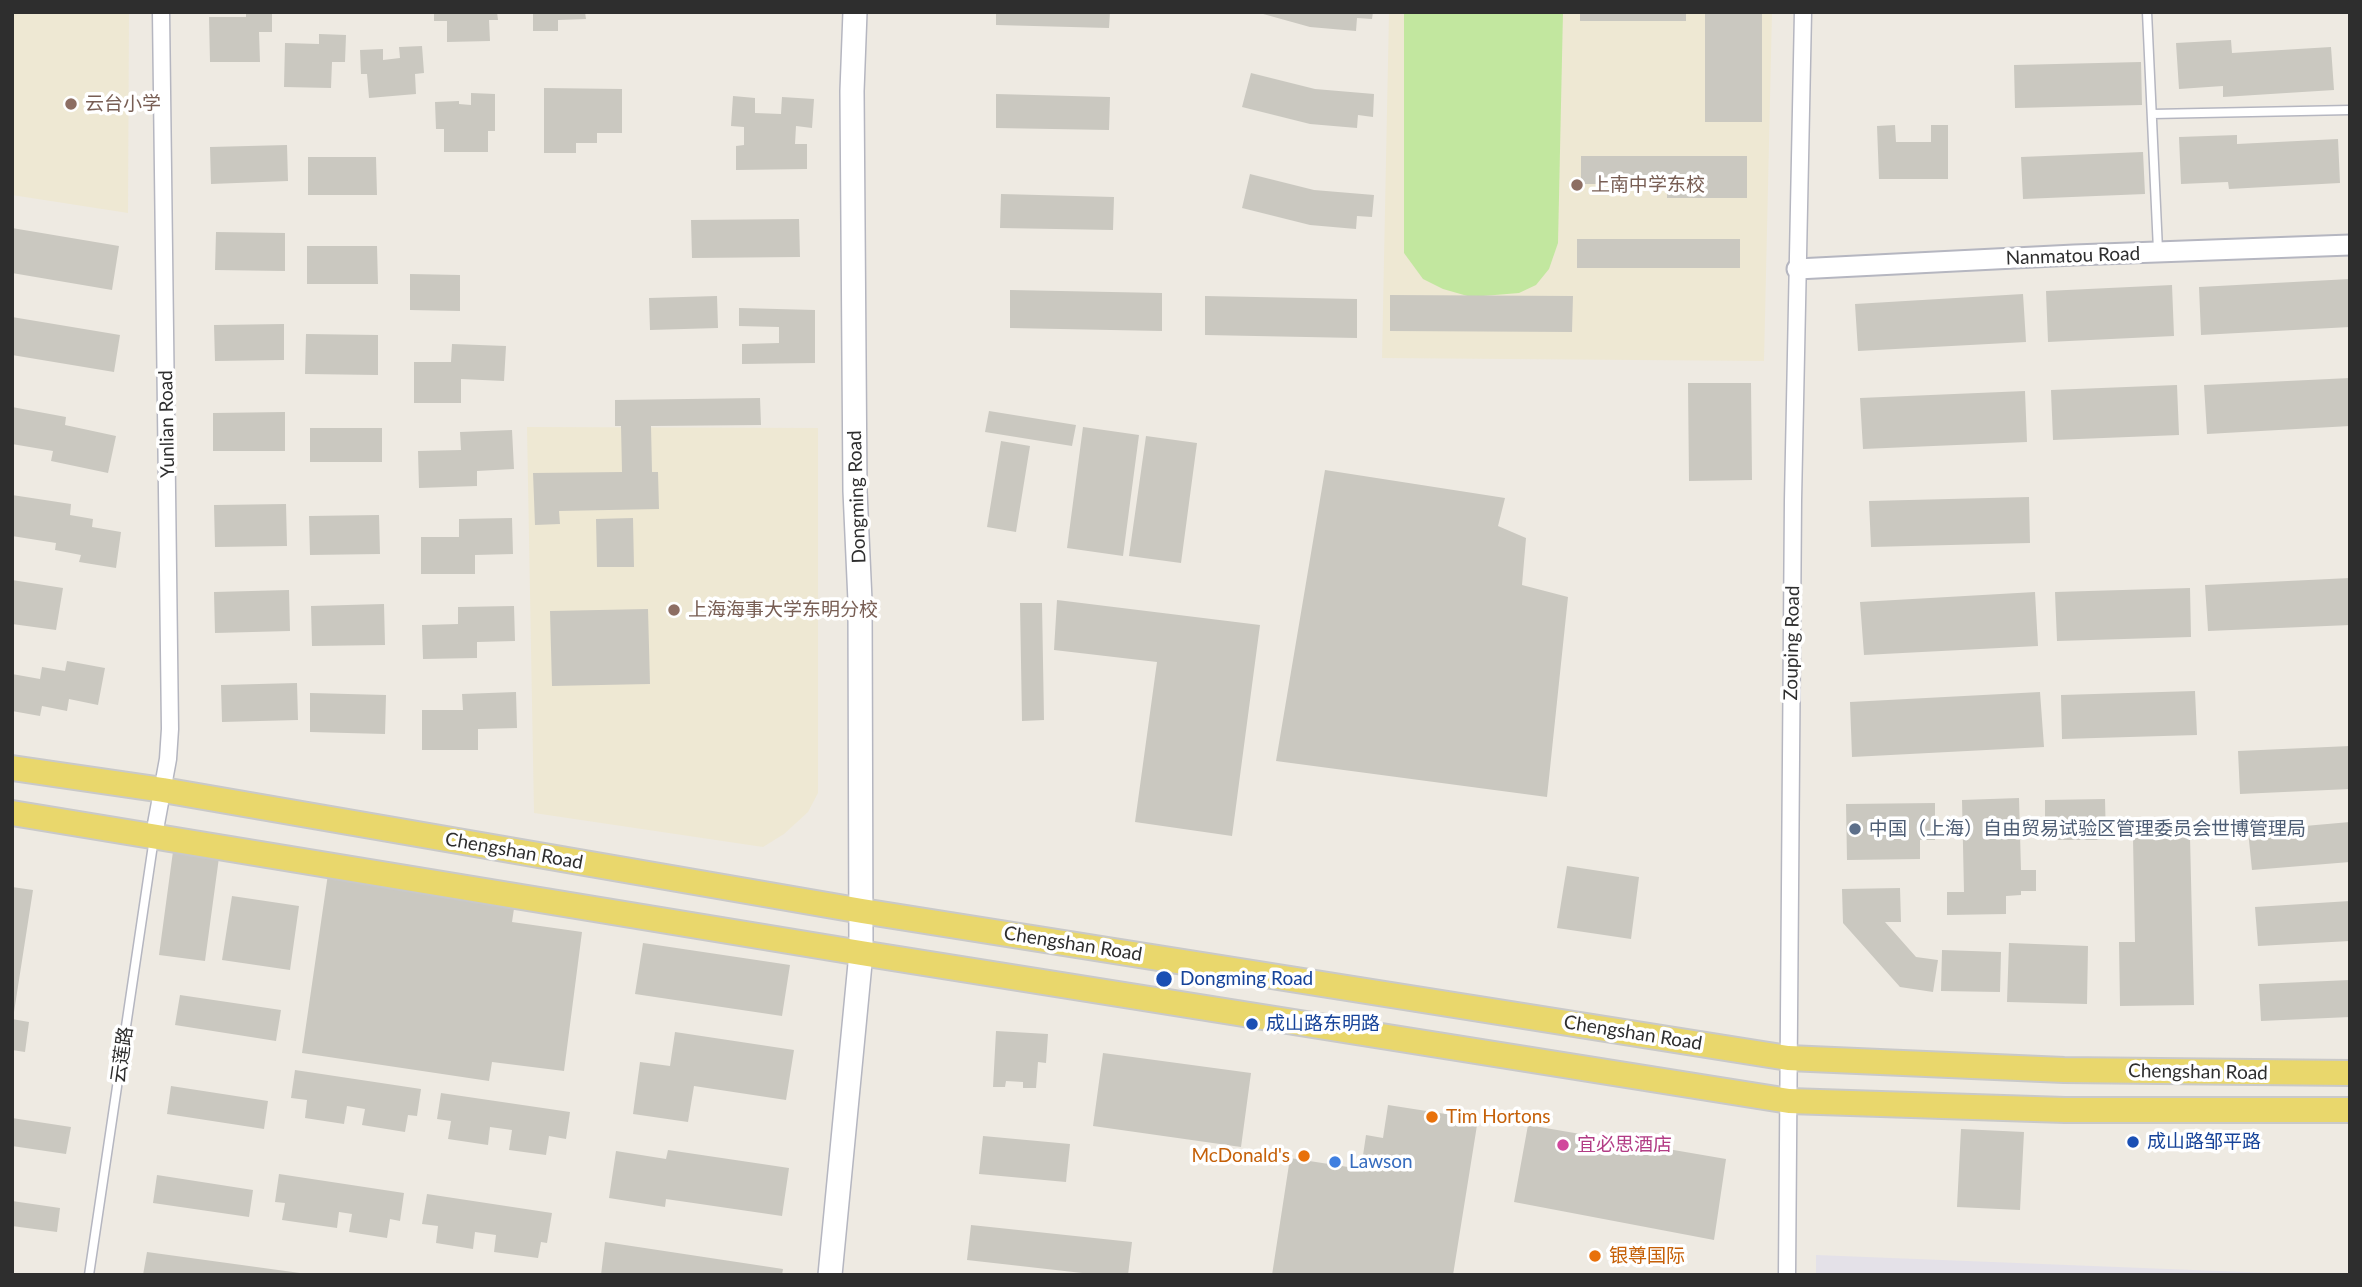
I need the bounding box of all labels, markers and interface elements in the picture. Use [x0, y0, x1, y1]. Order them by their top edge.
place label: 云台小学 [85, 93, 161, 115]
marker: 云台小学 [63, 96, 79, 112]
place label: 上南中学东校 [1591, 174, 1705, 196]
marker: 上南中学东校 [1569, 177, 1585, 193]
street label: Nanmatou Road [2005, 242, 2141, 270]
street label: Yunlian Road [155, 370, 179, 478]
street label: Dongming Road [843, 430, 871, 564]
street label: Zouping Road [1780, 585, 1804, 701]
place label: 上海海事大学东明分校 [688, 599, 878, 621]
marker: 上海海事大学东明分校 [666, 602, 682, 618]
place label: 中国（上海）自由贸易试验区管理委员会世博管理局 [1869, 818, 2306, 840]
marker: 中国（上海）自由贸易试验区管理委员会世博管理局 [1847, 821, 1863, 837]
street label: Chengshan Road [443, 828, 585, 874]
street label: Chengshan Road [1002, 922, 1144, 966]
place label: Dongming Road [1180, 968, 1313, 990]
marker: Dongming Road [1154, 969, 1174, 989]
street label: Chengshan Road [1562, 1011, 1704, 1055]
place label: 成山路东明路 [1266, 1013, 1380, 1035]
marker: 成山路东明路 [1244, 1016, 1260, 1032]
street label: 云莲路 [107, 1025, 137, 1085]
street label: Chengshan Road [2128, 1059, 2268, 1085]
place label: Tim Hortons [1446, 1106, 1550, 1128]
marker: Tim Hortons [1424, 1109, 1440, 1125]
place label: 成山路邹平路 [2147, 1131, 2261, 1153]
place label: 宜必思酒店 [1577, 1134, 1672, 1156]
marker: 成山路邹平路 [2125, 1134, 2141, 1150]
marker: 宜必思酒店 [1555, 1137, 1571, 1153]
place label: McDonald's [1191, 1145, 1290, 1167]
marker: McDonald's [1296, 1148, 1312, 1164]
place label: Lawson [1349, 1151, 1413, 1173]
marker: Lawson [1327, 1154, 1343, 1170]
place label: 银尊国际 [1609, 1245, 1685, 1267]
marker: 银尊国际 [1587, 1248, 1603, 1264]

